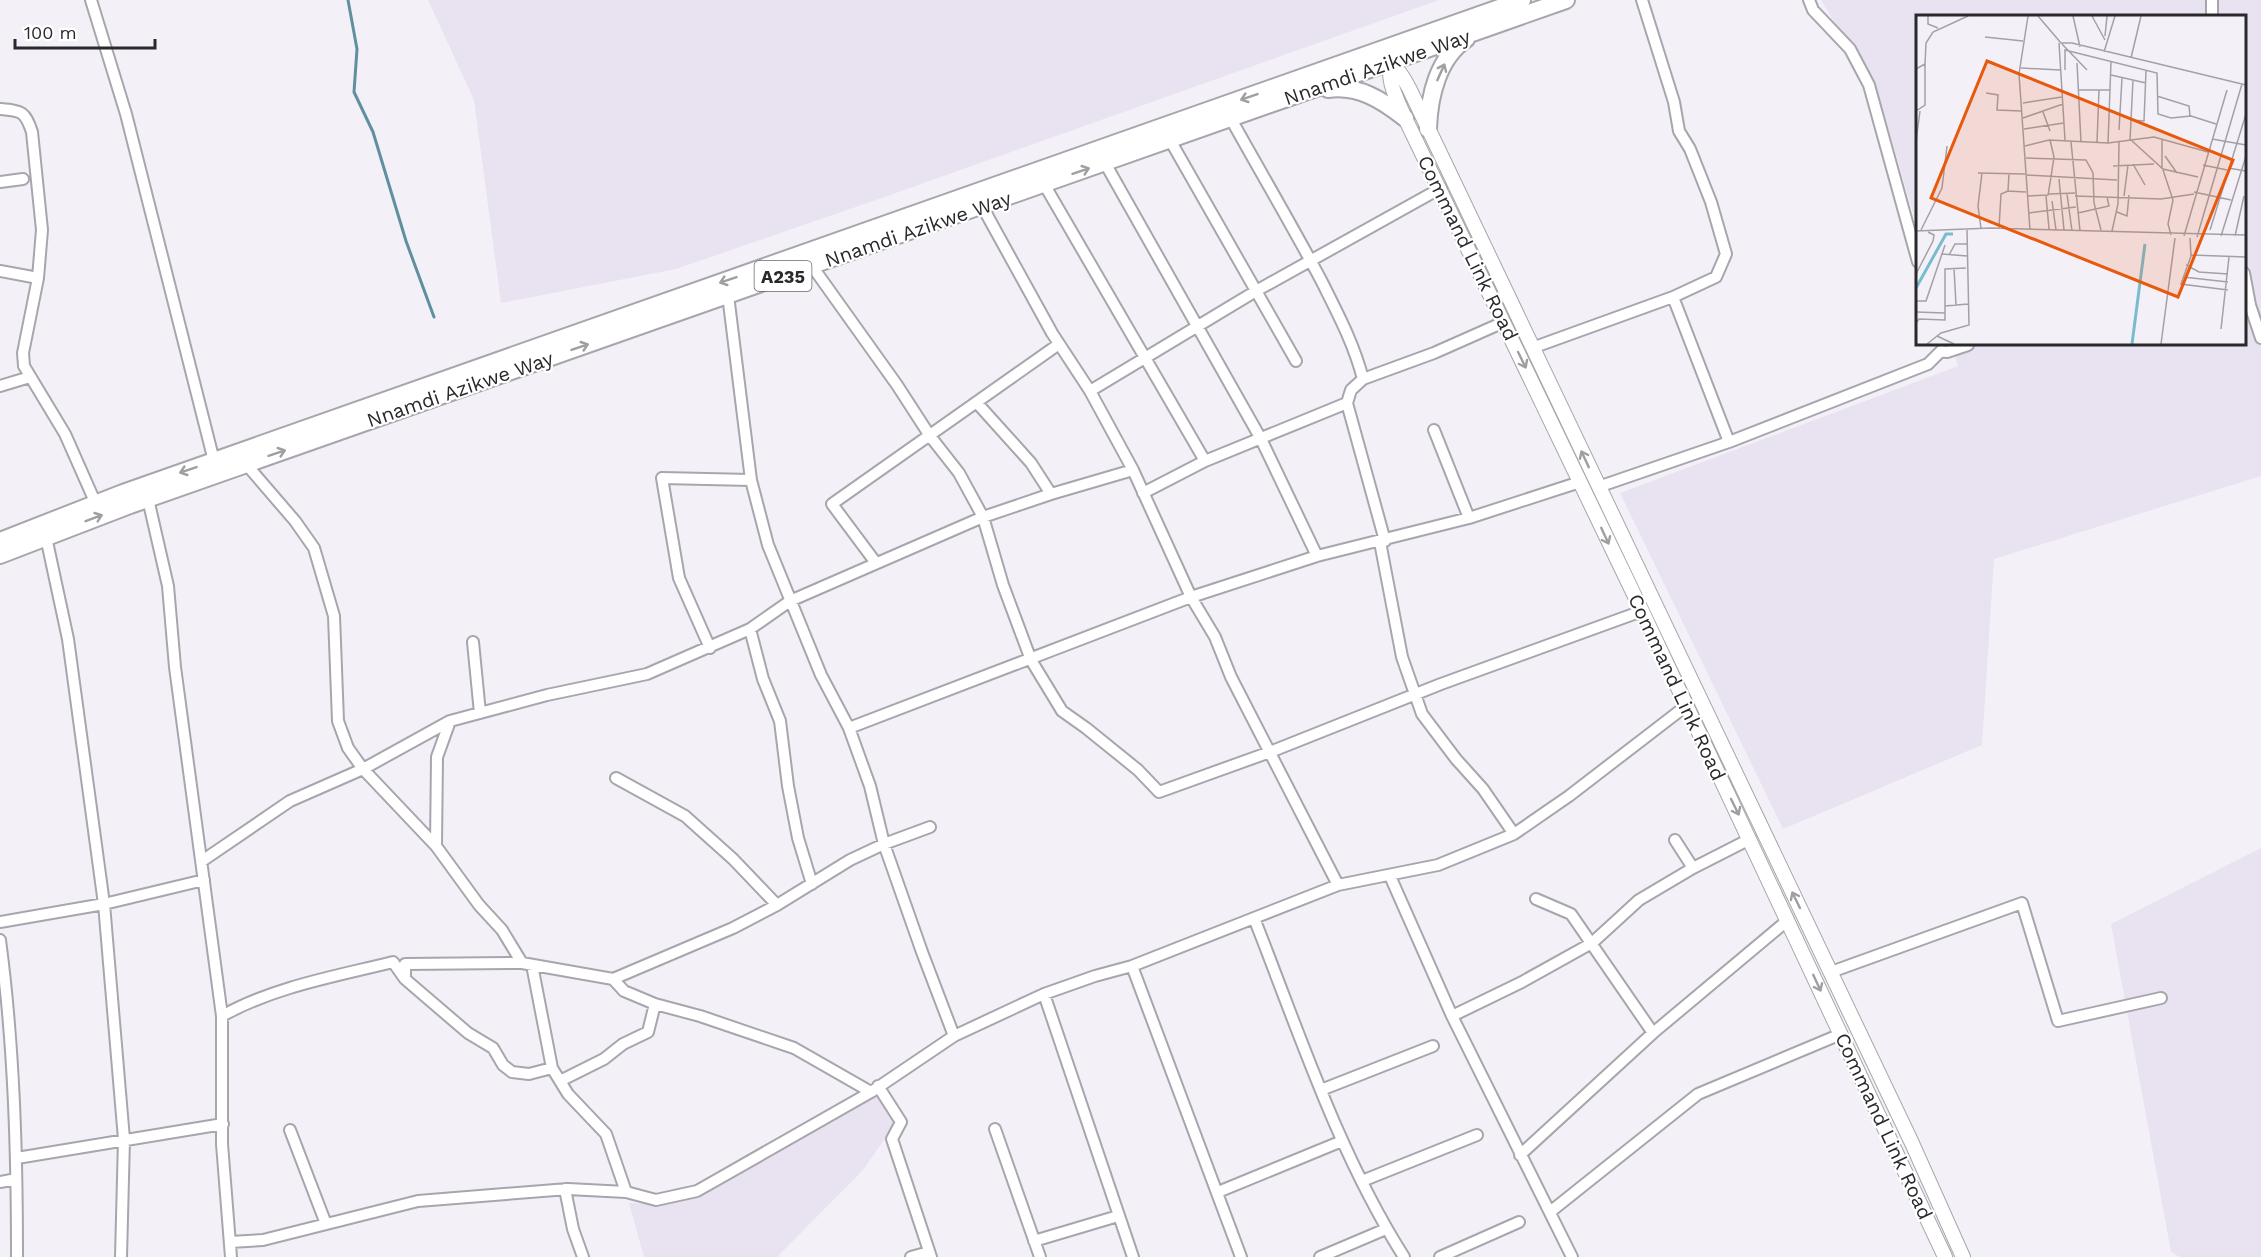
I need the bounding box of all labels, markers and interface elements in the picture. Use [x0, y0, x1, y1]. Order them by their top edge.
scale bar [15, 12, 154, 50]
inset map [1916, 15, 2246, 345]
text: 100 m [24, 22, 77, 43]
street label: Nnamdi Azikwe Way [1281, 24, 1474, 110]
one-way arrow [1435, 64, 1447, 82]
one-way arrow [1240, 93, 1259, 104]
street label: Command Link Road [1413, 151, 1523, 345]
one-way arrow [1071, 165, 1090, 176]
street label: Nnamdi Azikwe Way [822, 186, 1015, 272]
road number: A235 [754, 261, 812, 291]
one-way arrow [719, 276, 738, 287]
one-way arrow [570, 341, 589, 352]
street label: Nnamdi Azikwe Way [364, 346, 557, 432]
one-way arrow [1516, 351, 1528, 369]
one-way arrow [267, 447, 286, 458]
one-way arrow [1579, 450, 1591, 468]
one-way arrow [179, 466, 198, 477]
one-way arrow [84, 512, 102, 523]
one-way arrow [1600, 527, 1612, 545]
street label: Command Link Road [1623, 590, 1731, 784]
one-way arrow [1729, 797, 1741, 815]
one-way arrow [1789, 891, 1801, 909]
one-way arrow [1812, 974, 1824, 992]
street label: Command Link Road [1830, 1029, 1938, 1223]

